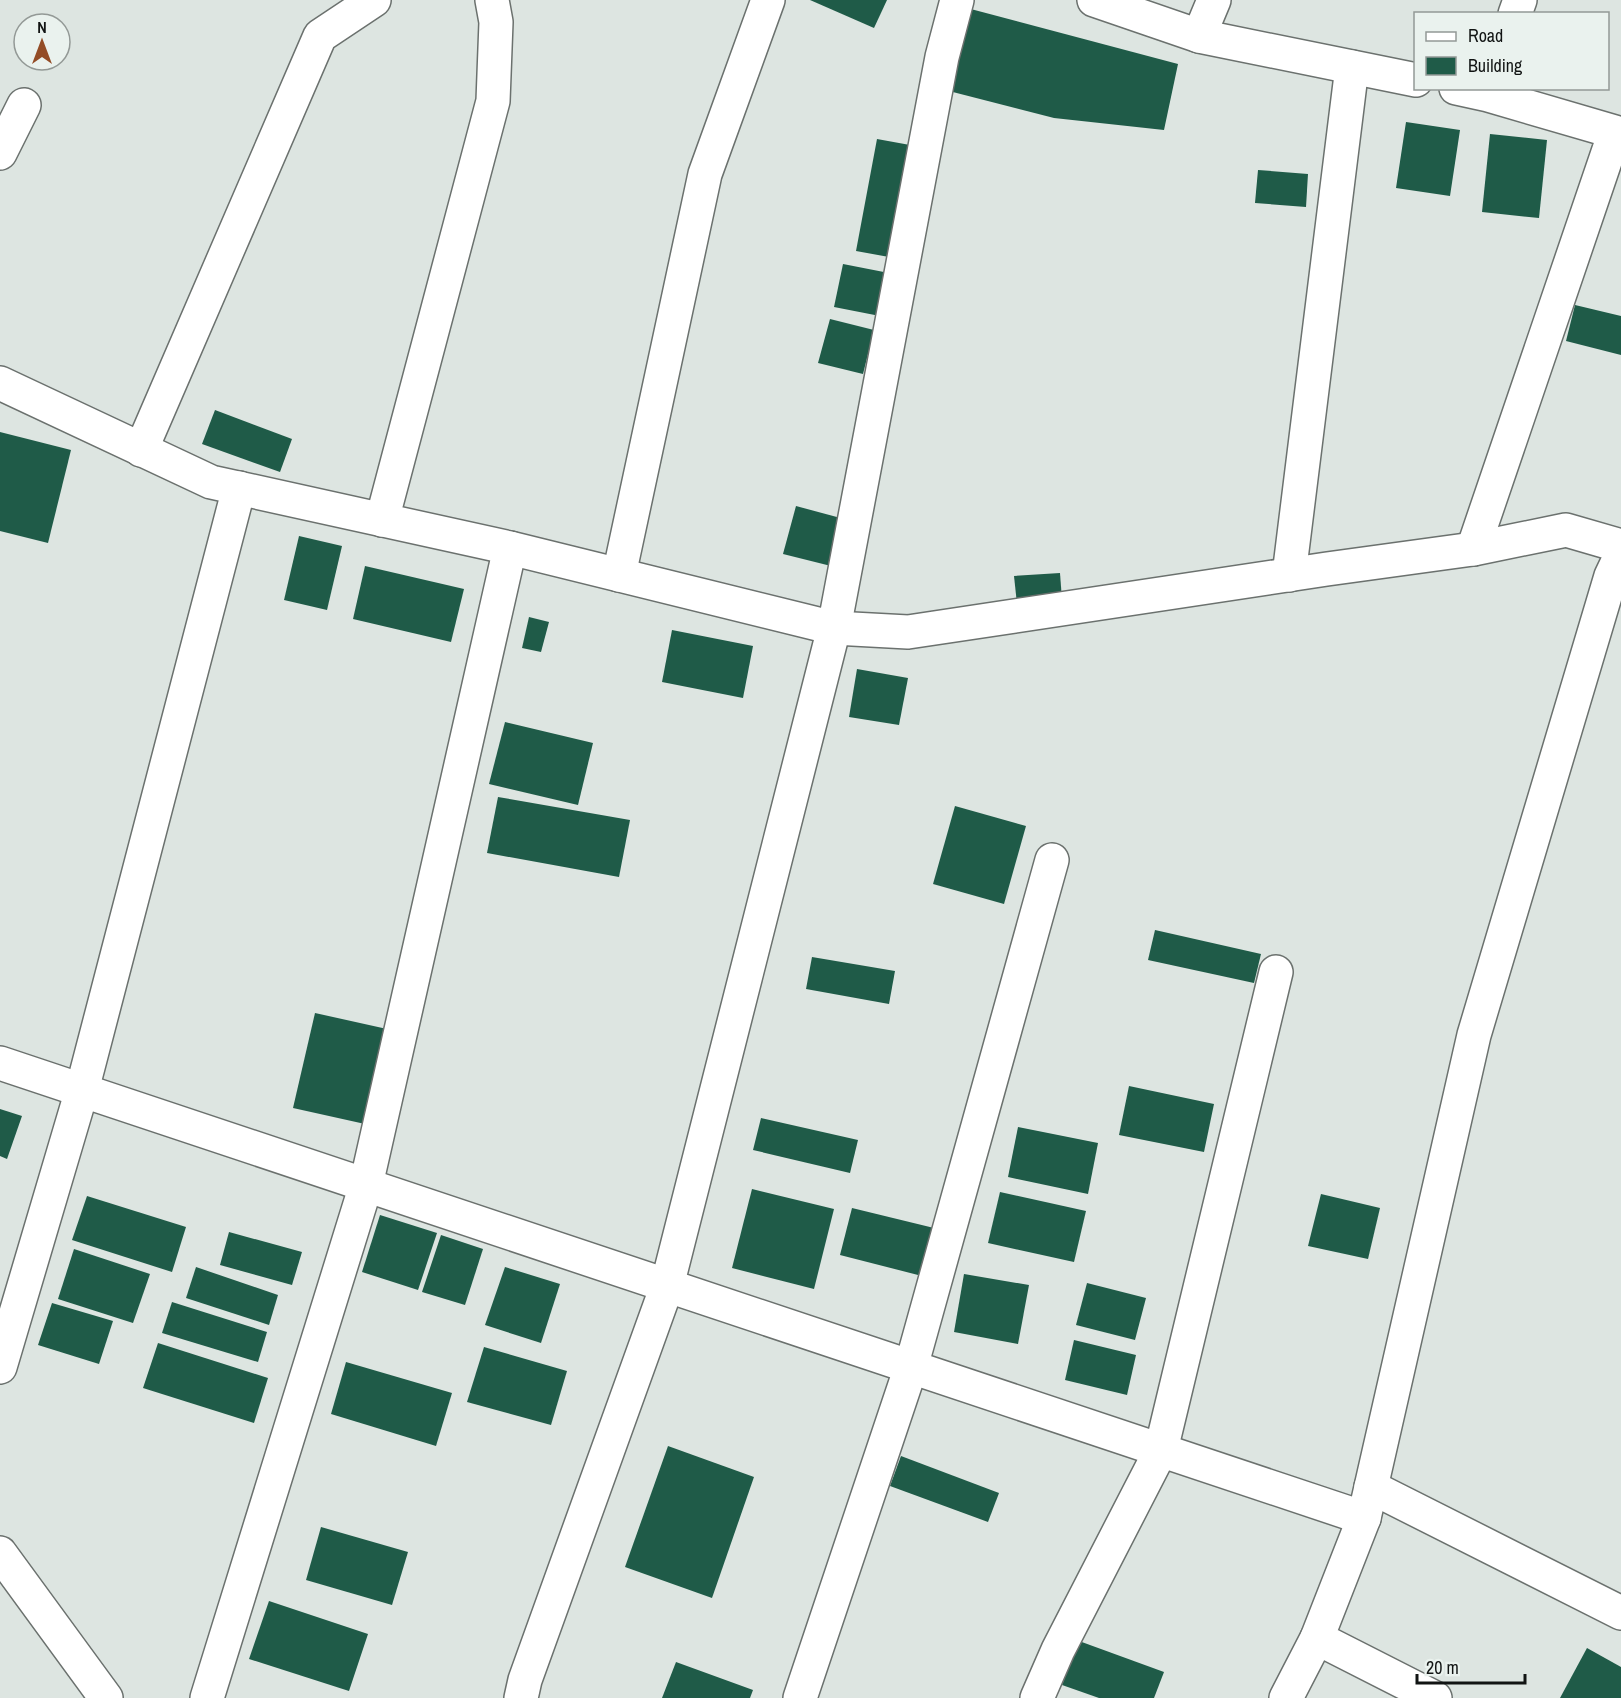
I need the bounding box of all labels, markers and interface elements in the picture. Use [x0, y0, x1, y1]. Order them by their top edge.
north arrow [12, 12, 72, 72]
legend [1414, 12, 1609, 90]
text: N [37, 16, 47, 38]
text: Road [1468, 23, 1503, 48]
text: Building [1468, 53, 1523, 78]
scale bar [1417, 1647, 1525, 1685]
text: 20 m [1426, 1655, 1459, 1680]

